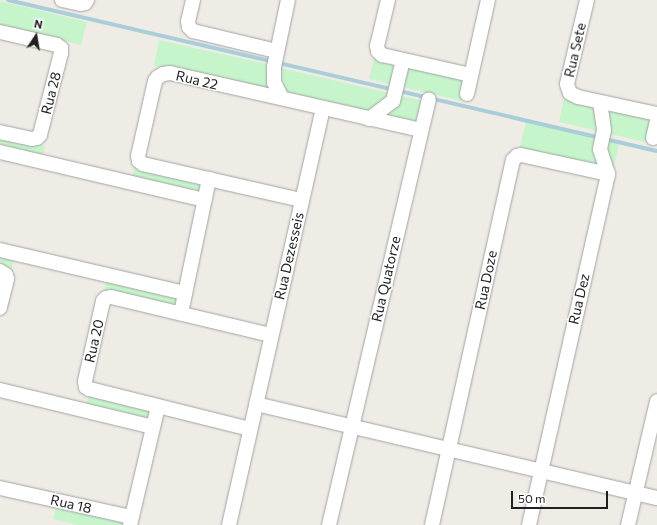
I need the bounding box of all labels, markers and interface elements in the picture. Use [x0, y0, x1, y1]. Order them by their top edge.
north arrow [16, 16, 56, 56]
text: N [33, 17, 44, 31]
street label: Rua Sete [561, 21, 589, 79]
street label: Rua 22 [174, 67, 220, 93]
street label: Rua 28 [38, 70, 64, 116]
street label: Rua Dezesseis [271, 211, 307, 301]
street label: Rua Quatorze [368, 234, 404, 324]
street label: Rua Doze [472, 249, 500, 311]
street label: Rua Dez [565, 272, 593, 326]
street label: Rua 20 [81, 318, 107, 364]
scale bar [513, 483, 610, 509]
street label: Rua 18 [49, 491, 93, 517]
text: 50 m [518, 491, 546, 505]

